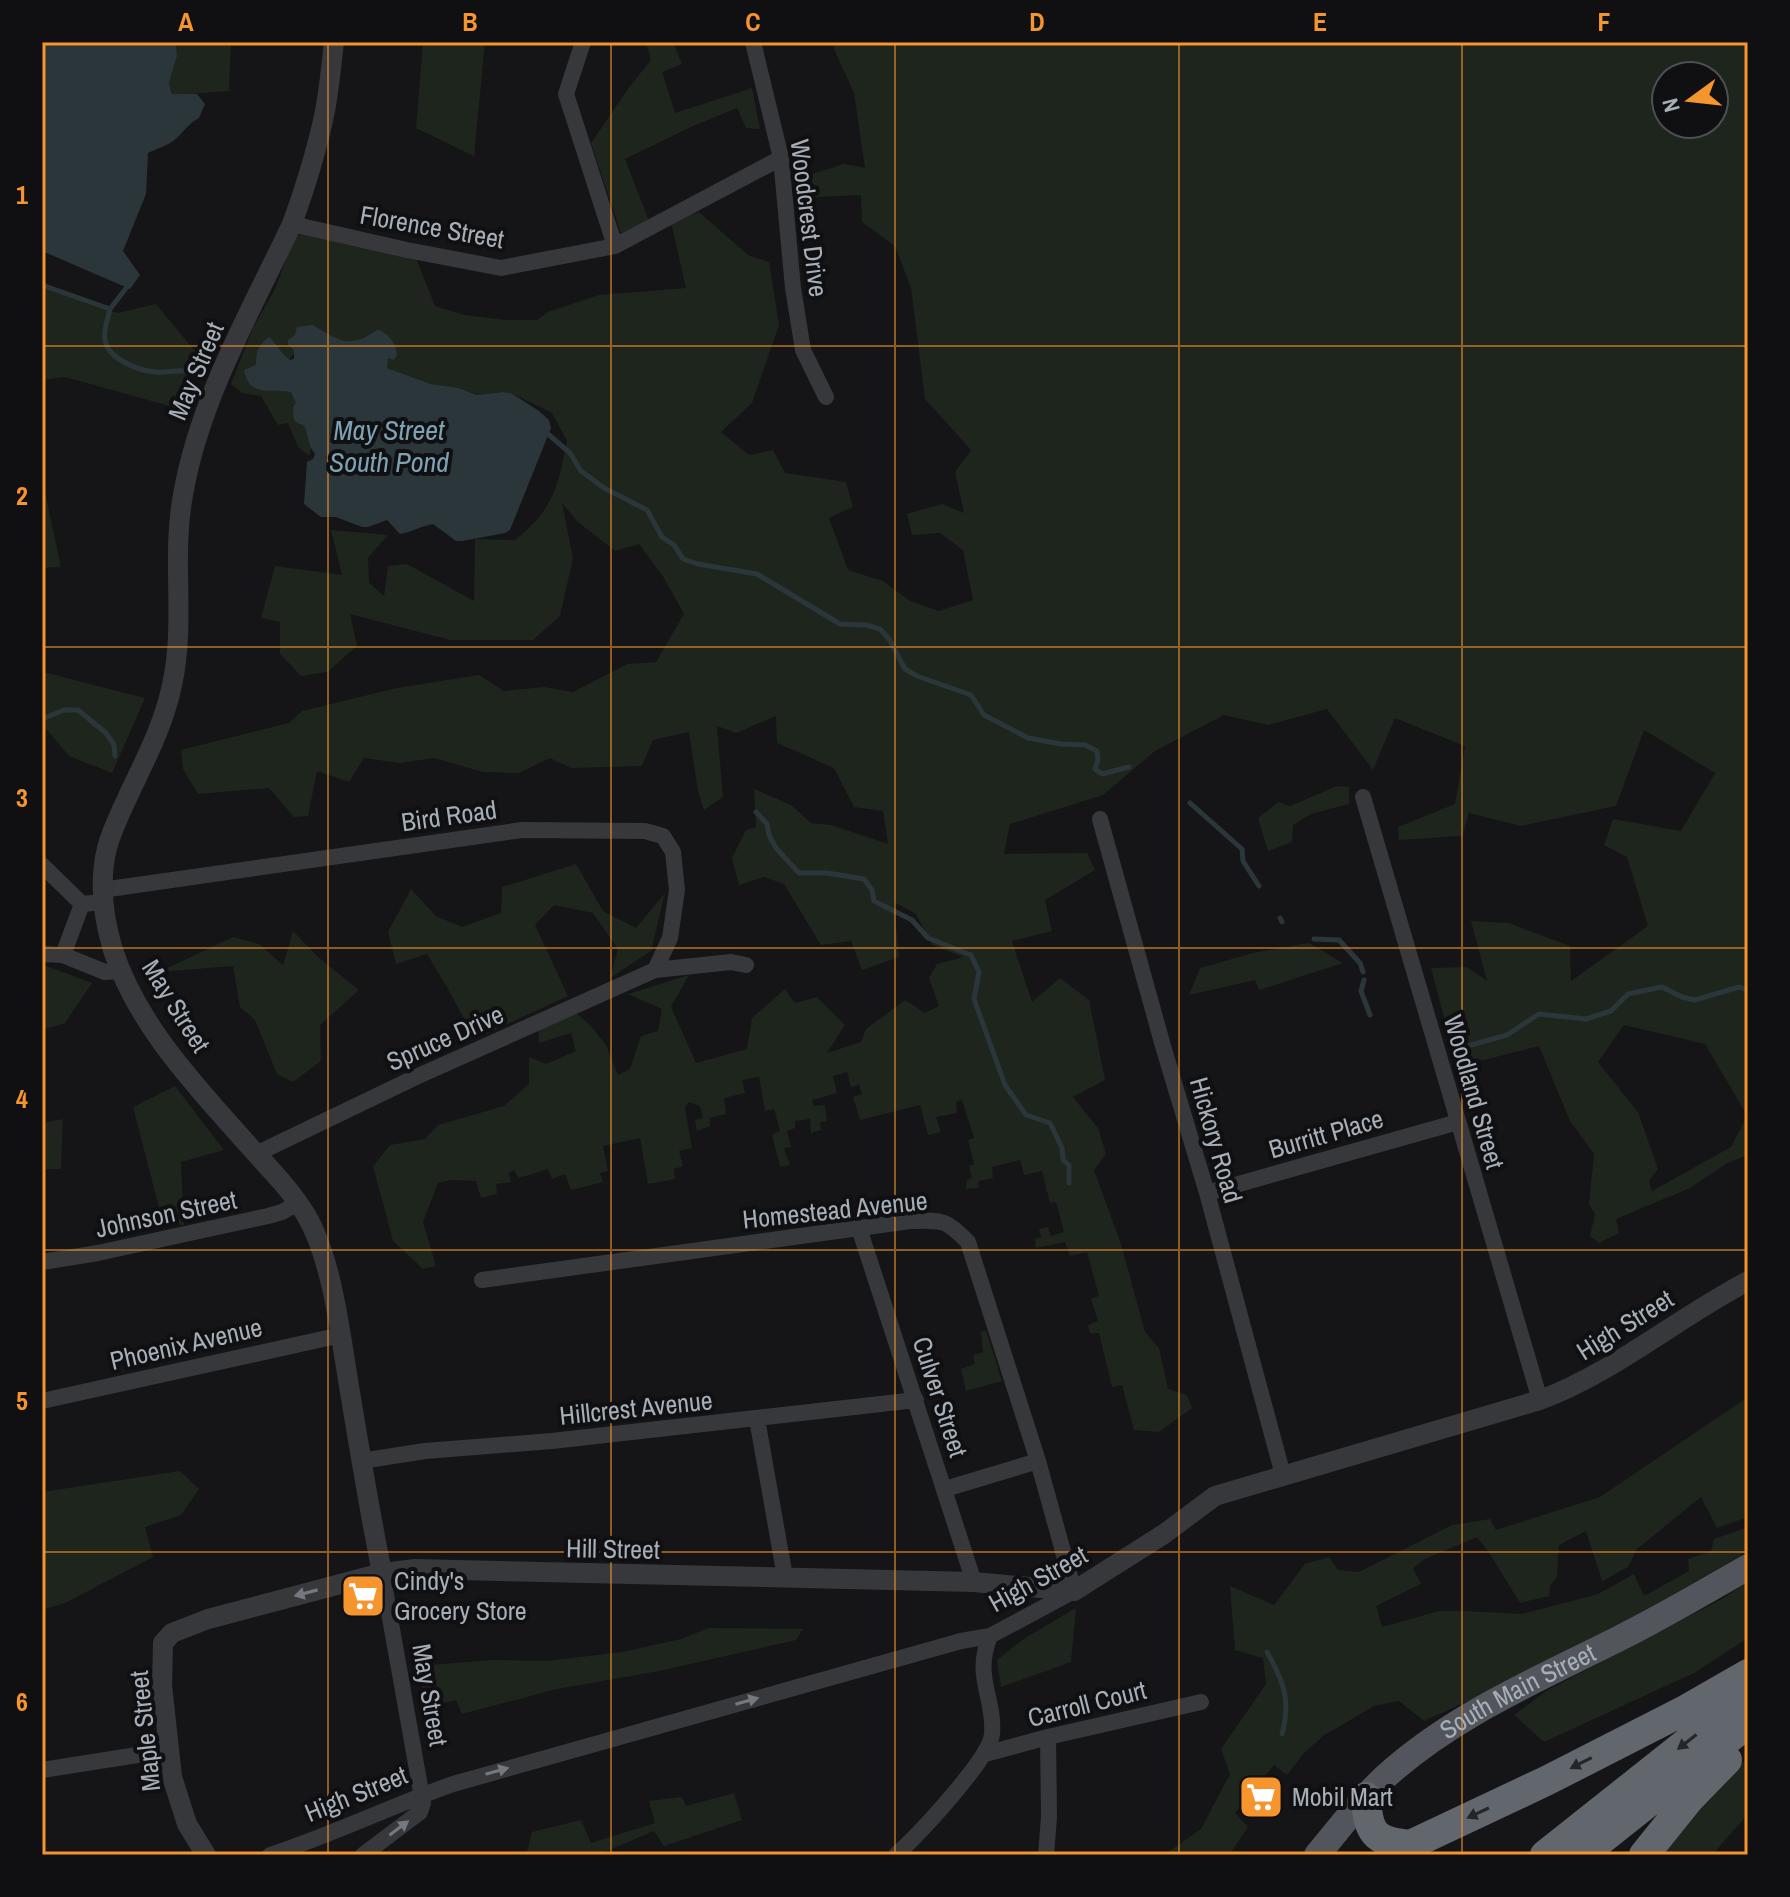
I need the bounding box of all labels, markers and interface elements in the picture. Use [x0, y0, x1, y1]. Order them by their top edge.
text: A [178, 4, 194, 39]
text: B [462, 4, 478, 39]
text: C [745, 4, 761, 39]
text: D [1029, 4, 1045, 39]
text: E [1313, 4, 1327, 39]
text: F [1597, 4, 1611, 39]
north arrow [1650, 60, 1730, 140]
text: N [1655, 95, 1687, 115]
street label: Woodcrest Drive [782, 137, 837, 299]
text: 1 [16, 177, 28, 212]
street label: Florence Street [357, 197, 507, 256]
street label: May Street [159, 316, 232, 425]
water label: May Street South Pond [329, 411, 449, 481]
text: 2 [16, 478, 28, 513]
text: 3 [16, 780, 28, 815]
street label: Bird Road [399, 791, 499, 840]
street label: May Street [134, 953, 219, 1059]
street label: Spruce Drive [381, 996, 509, 1079]
street label: Woodland Street [1436, 1011, 1513, 1173]
street label: Hickory Road [1182, 1073, 1251, 1207]
text: 4 [16, 1081, 28, 1116]
street label: Burritt Place [1265, 1101, 1387, 1167]
street label: Johnson Street [92, 1181, 240, 1246]
street label: Homestead Avenue [741, 1182, 929, 1237]
street label: High Street [1570, 1281, 1680, 1368]
street label: Phoenix Avenue [106, 1309, 265, 1378]
street label: Culver Street [905, 1332, 976, 1461]
street label: Hillcrest Avenue [558, 1382, 714, 1433]
text: 5 [16, 1383, 28, 1418]
street label: Hill Street [566, 1530, 660, 1567]
street label: High Street [982, 1537, 1093, 1620]
place label: Cindy's Grocery Store [394, 1563, 527, 1628]
supermarket icon: Cindy's Grocery Store [339, 1572, 387, 1620]
one-way arrow [294, 1587, 319, 1599]
street label: South Main Street [1432, 1635, 1601, 1747]
street label: May Street [404, 1641, 457, 1749]
street label: Maple Street [121, 1669, 168, 1793]
street label: Carroll Court [1024, 1672, 1150, 1735]
text: 6 [16, 1684, 28, 1719]
one-way arrow [734, 1694, 759, 1706]
one-way arrow [1677, 1733, 1697, 1750]
street label: High Street [299, 1757, 412, 1830]
one-way arrow [1569, 1757, 1592, 1770]
one-way arrow [485, 1764, 509, 1777]
supermarket icon: Mobil Mart [1237, 1773, 1285, 1821]
place label: Mobil Mart [1292, 1779, 1393, 1814]
one-way arrow [1467, 1806, 1490, 1820]
one-way arrow [389, 1821, 409, 1837]

